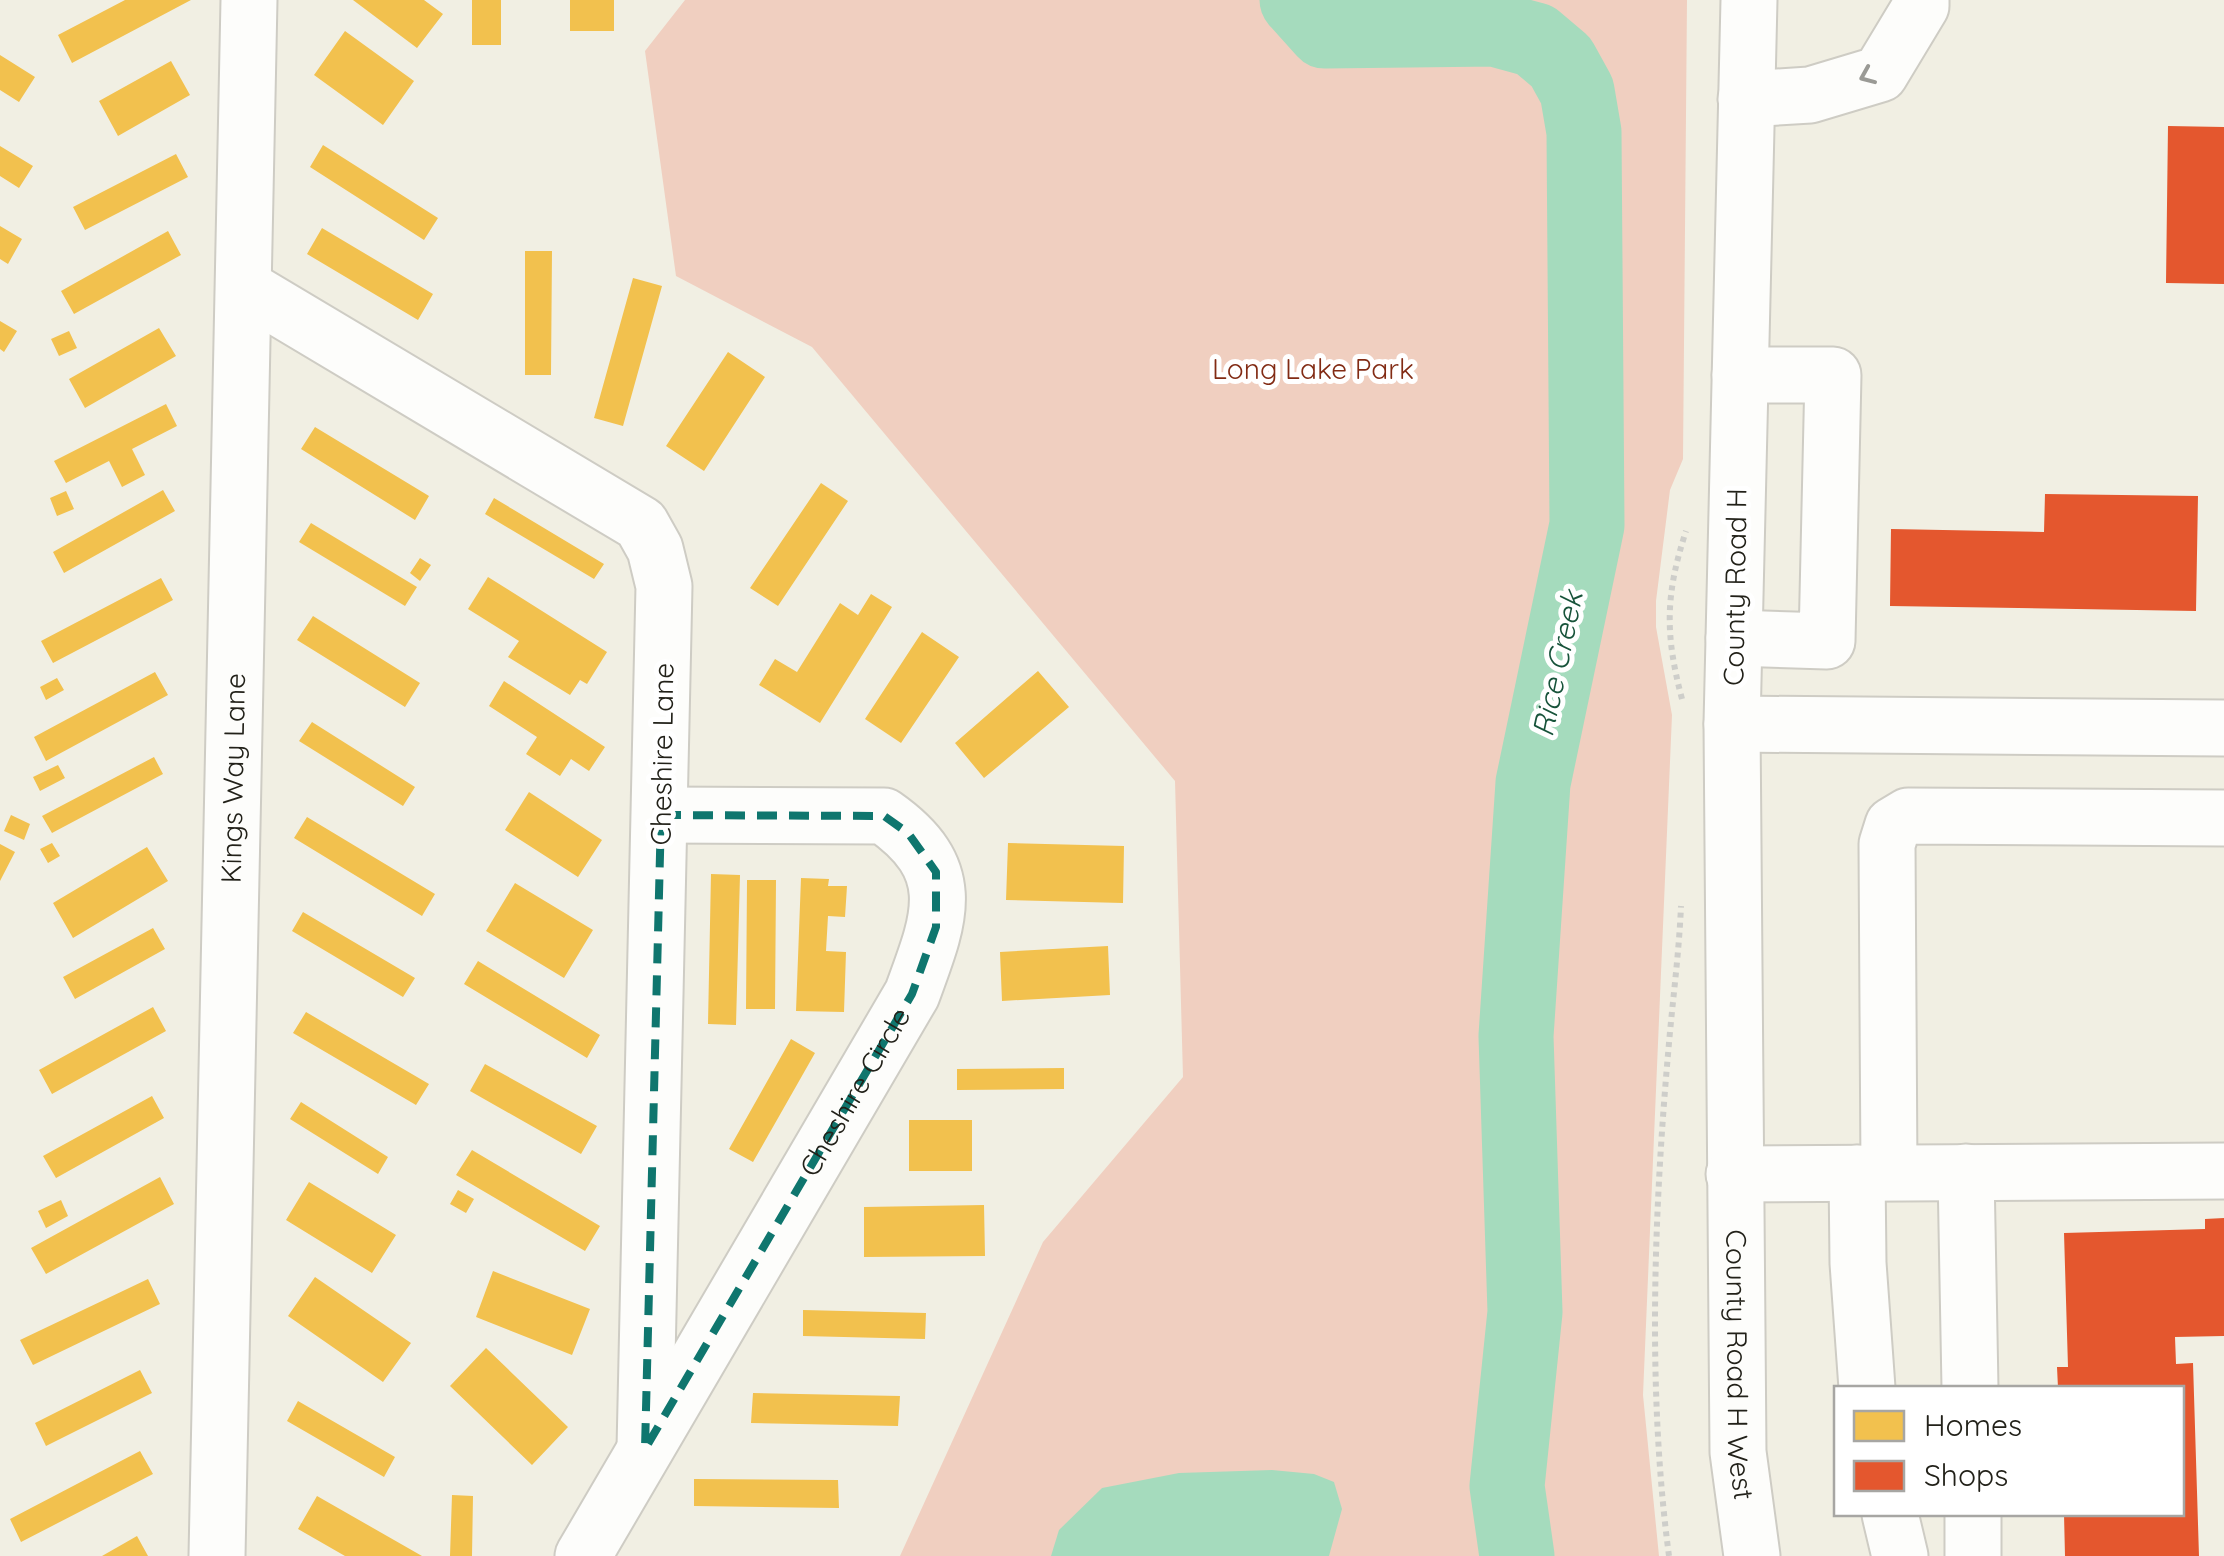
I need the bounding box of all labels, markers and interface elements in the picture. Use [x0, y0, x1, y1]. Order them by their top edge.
one-way arrow [1860, 64, 1877, 85]
park label: Long Lake Park [1212, 351, 1414, 386]
street label: County Road H [1715, 488, 1754, 686]
water label: Rice Creek [1523, 585, 1592, 740]
street label: Cheshire Lane [642, 662, 681, 846]
street label: Kings Way Lane [213, 673, 252, 884]
street label: Cheshire Circle [791, 1001, 917, 1182]
street label: County Road H West [1719, 1229, 1762, 1502]
legend [1834, 1386, 2184, 1516]
text: Homes [1924, 1406, 2022, 1444]
text: Shops [1924, 1456, 2008, 1494]

